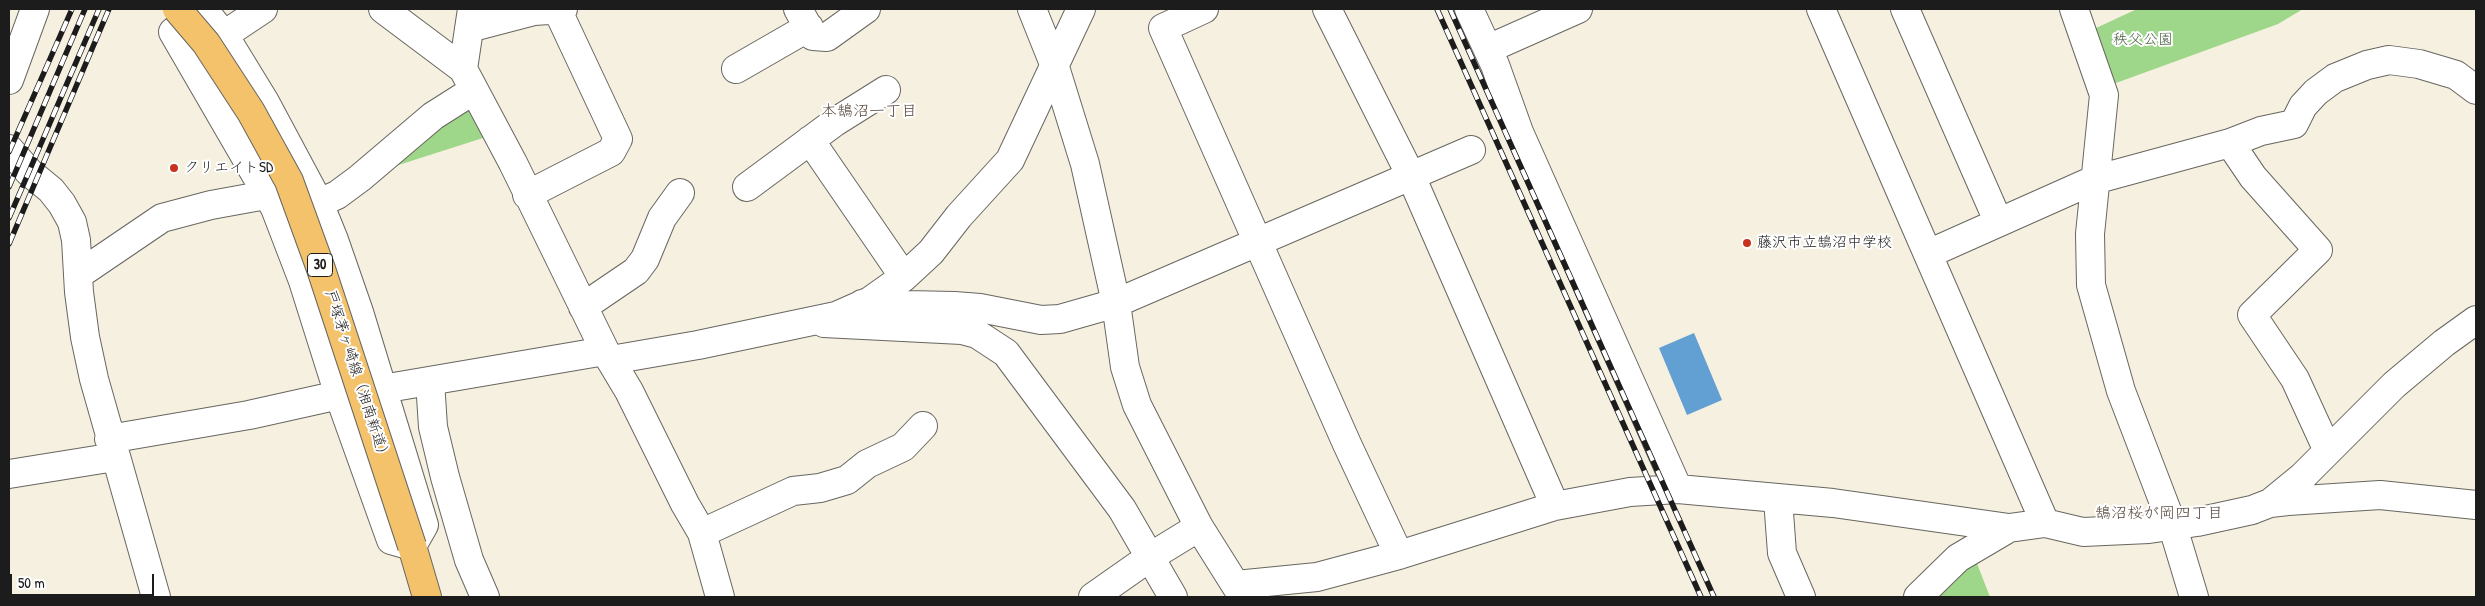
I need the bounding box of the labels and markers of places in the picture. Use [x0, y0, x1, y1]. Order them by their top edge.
place label: クリエイトSD [184, 159, 273, 177]
marker: クリエイトSD [168, 162, 180, 174]
place label: 藤沢市立鵠沼中学校 [1757, 234, 1892, 252]
marker: 藤沢市立鵠沼中学校 [1741, 237, 1753, 249]

